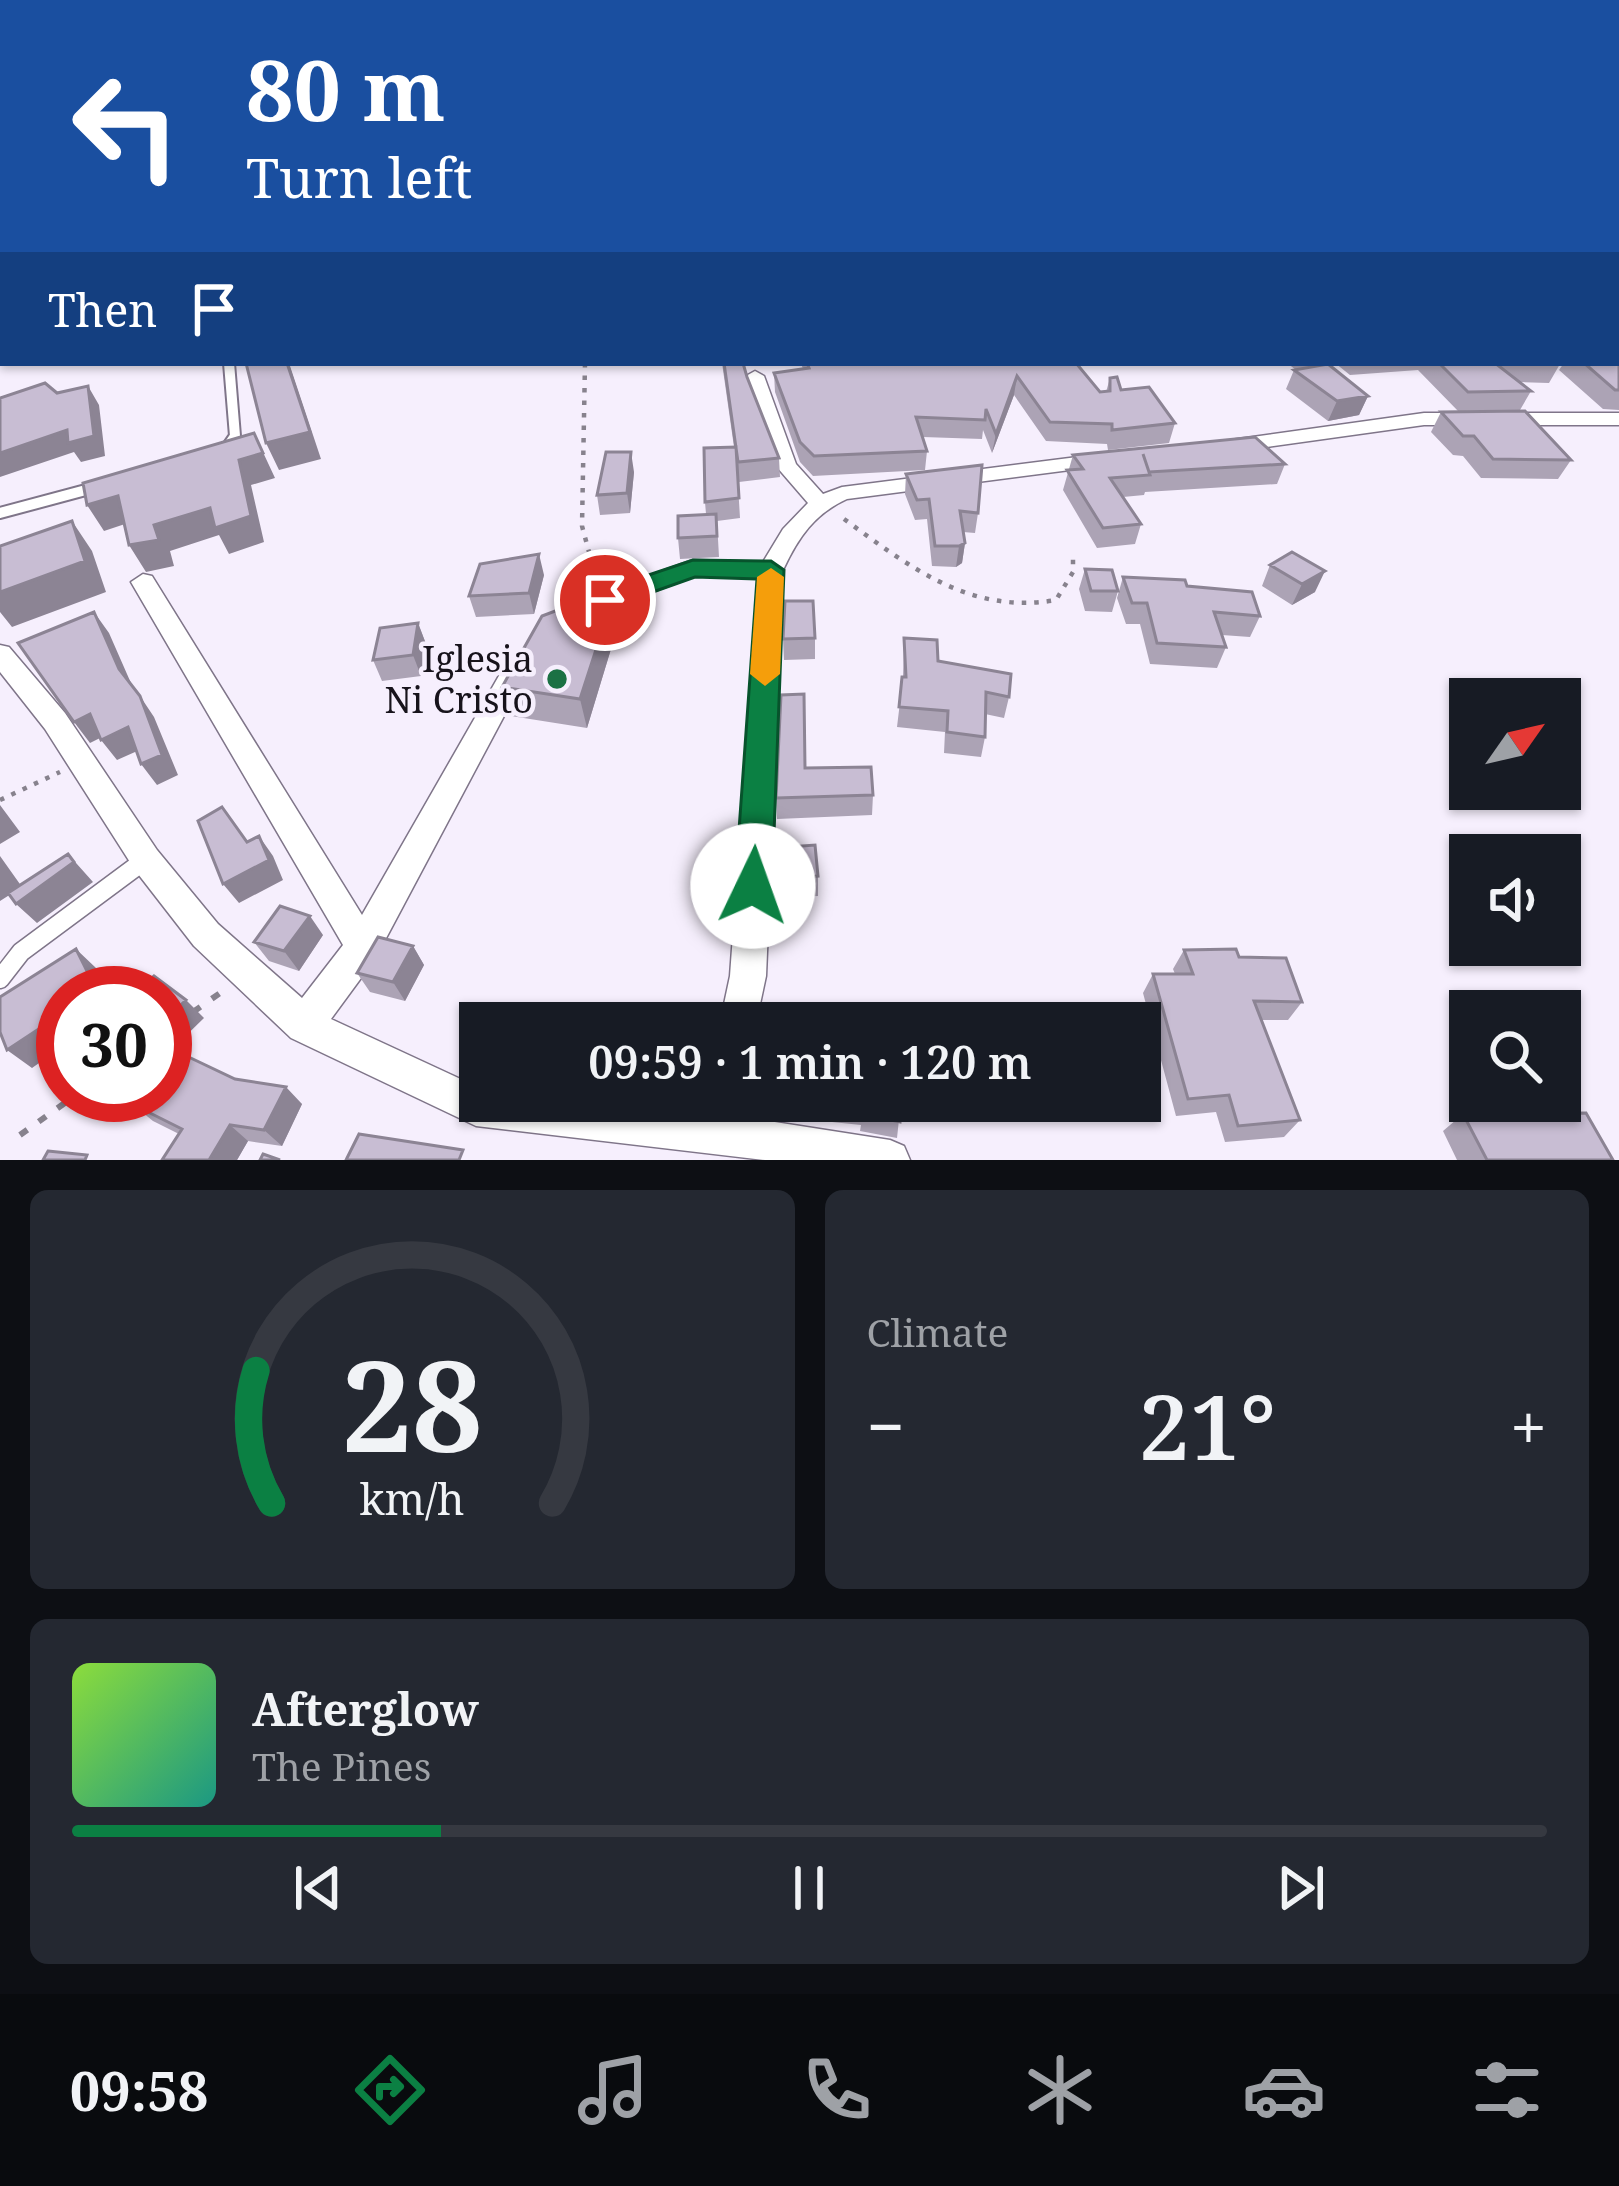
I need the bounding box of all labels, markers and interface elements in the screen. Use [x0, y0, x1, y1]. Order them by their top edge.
text: 80 m [246, 31, 446, 146]
icon: left [48, 48, 204, 204]
text: Turn left [246, 140, 472, 214]
icon: arrive [181, 276, 247, 342]
text: Then [48, 279, 157, 340]
pin [554, 549, 656, 651]
icon: arrive [572, 567, 638, 633]
place label: Iglesia Ni Cristo [384, 634, 533, 724]
marker: Iglesia Ni Cristo [544, 666, 570, 692]
north arrow [1449, 678, 1581, 810]
map controls [1449, 678, 1581, 1122]
position arrow [690, 823, 816, 949]
button: sound [1449, 834, 1581, 966]
speed limit sign: 30 [36, 966, 192, 1122]
button: search [1449, 990, 1581, 1122]
text: 09:59 · 1 min · 120 m [588, 1031, 1032, 1092]
text: Climate [867, 1305, 1008, 1358]
text: 28 [342, 1319, 483, 1489]
text: 21° [1139, 1364, 1276, 1486]
text: − [867, 1380, 905, 1470]
text: + [1510, 1380, 1547, 1470]
text: km/h [360, 1468, 465, 1527]
text: Afterglow [252, 1678, 479, 1739]
text: The Pines [252, 1739, 431, 1792]
icon: previous [285, 1855, 351, 1921]
icon: pause [776, 1855, 842, 1921]
icon: next [1268, 1855, 1334, 1921]
icon: directions [348, 2048, 432, 2132]
icon: music [571, 2048, 655, 2132]
icon: phone [795, 2048, 879, 2132]
icon: climate [1018, 2048, 1102, 2132]
icon: car [1242, 2048, 1326, 2132]
icon: filters [1465, 2048, 1549, 2132]
text: 09:58 [70, 2053, 208, 2127]

